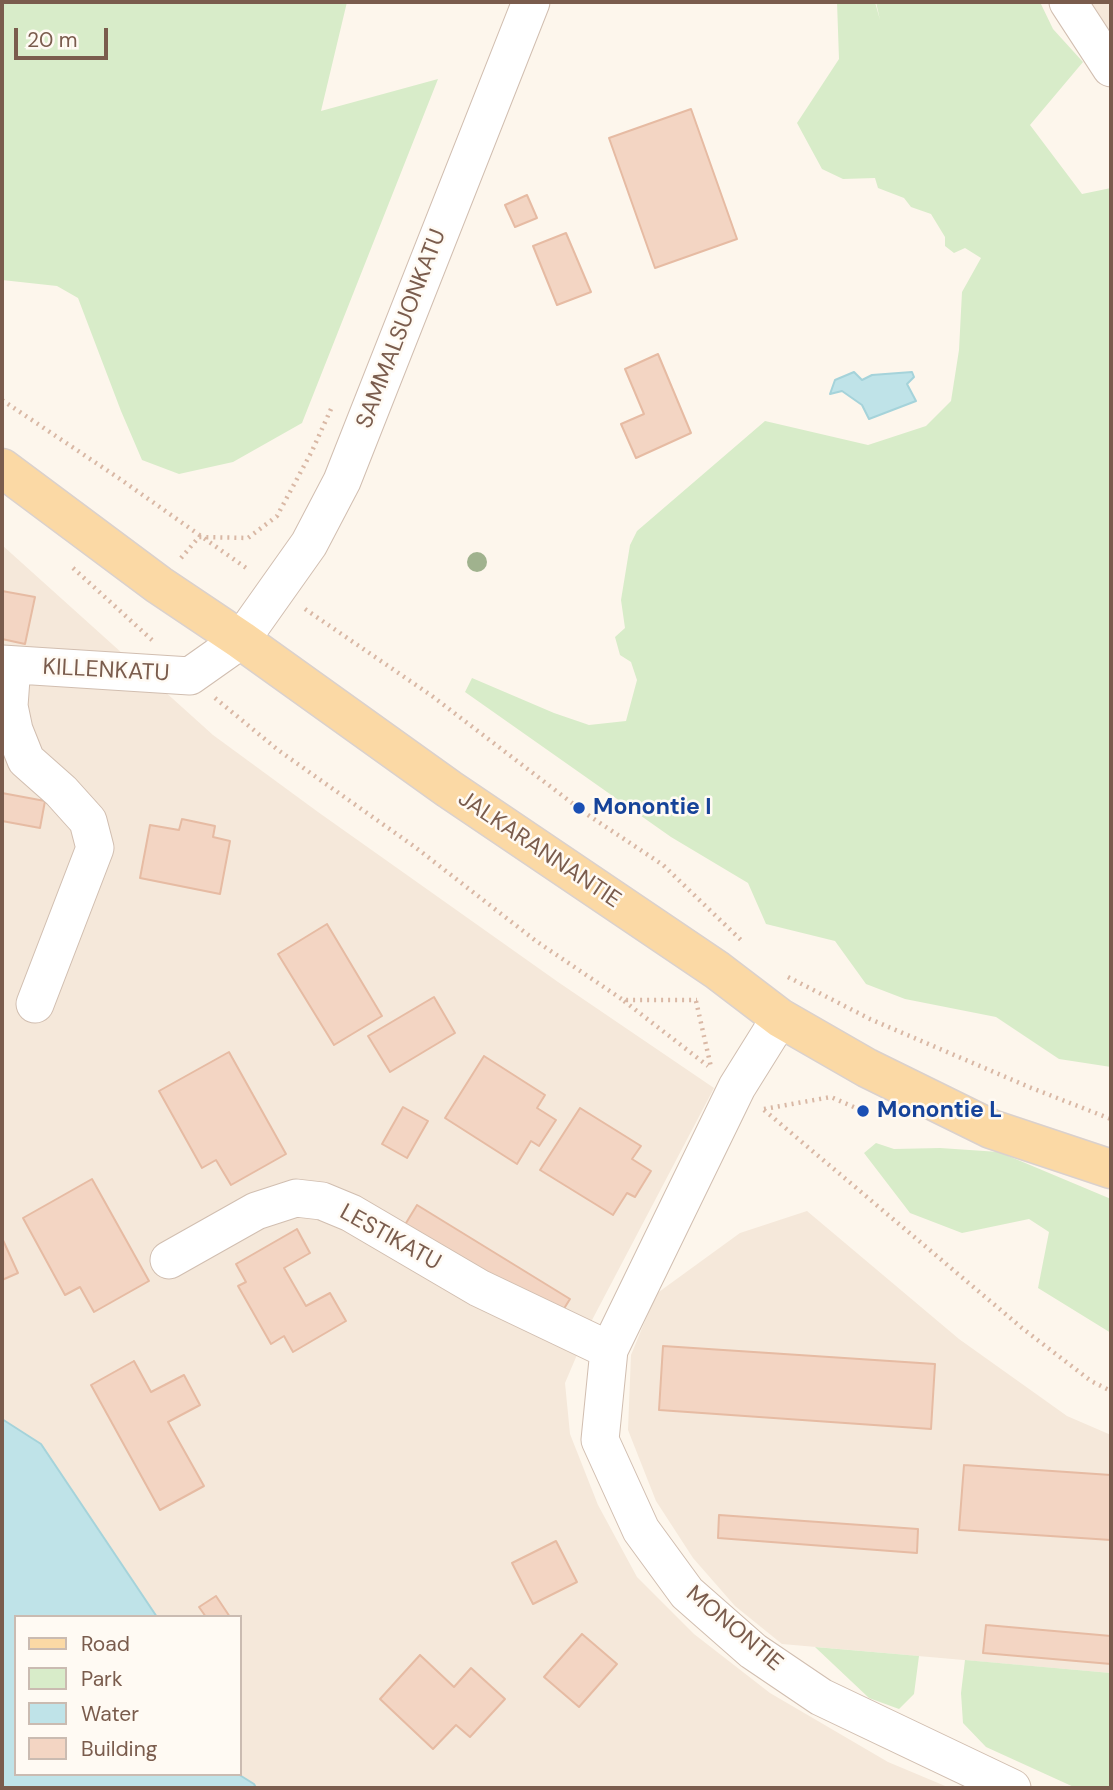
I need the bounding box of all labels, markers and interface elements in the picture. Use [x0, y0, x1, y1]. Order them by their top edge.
scale bar [18, 14, 112, 58]
text: 20 m [27, 26, 78, 54]
street label: SAMMALSUONKATU [351, 226, 453, 432]
street label: KILLENKATU [42, 654, 170, 688]
street label: JALKARANNANTIE [452, 785, 626, 915]
place label: Monontie I [593, 794, 712, 822]
marker: Monontie I [571, 800, 587, 816]
place label: Monontie L [877, 1097, 1002, 1125]
marker: Monontie L [855, 1103, 871, 1119]
street label: LESTIKATU [335, 1199, 445, 1277]
street label: MONONTIE [680, 1580, 788, 1678]
legend [14, 1615, 242, 1776]
text: Road [81, 1630, 130, 1658]
text: Park [81, 1665, 122, 1693]
text: Water [81, 1700, 139, 1728]
text: Building [81, 1735, 157, 1763]

